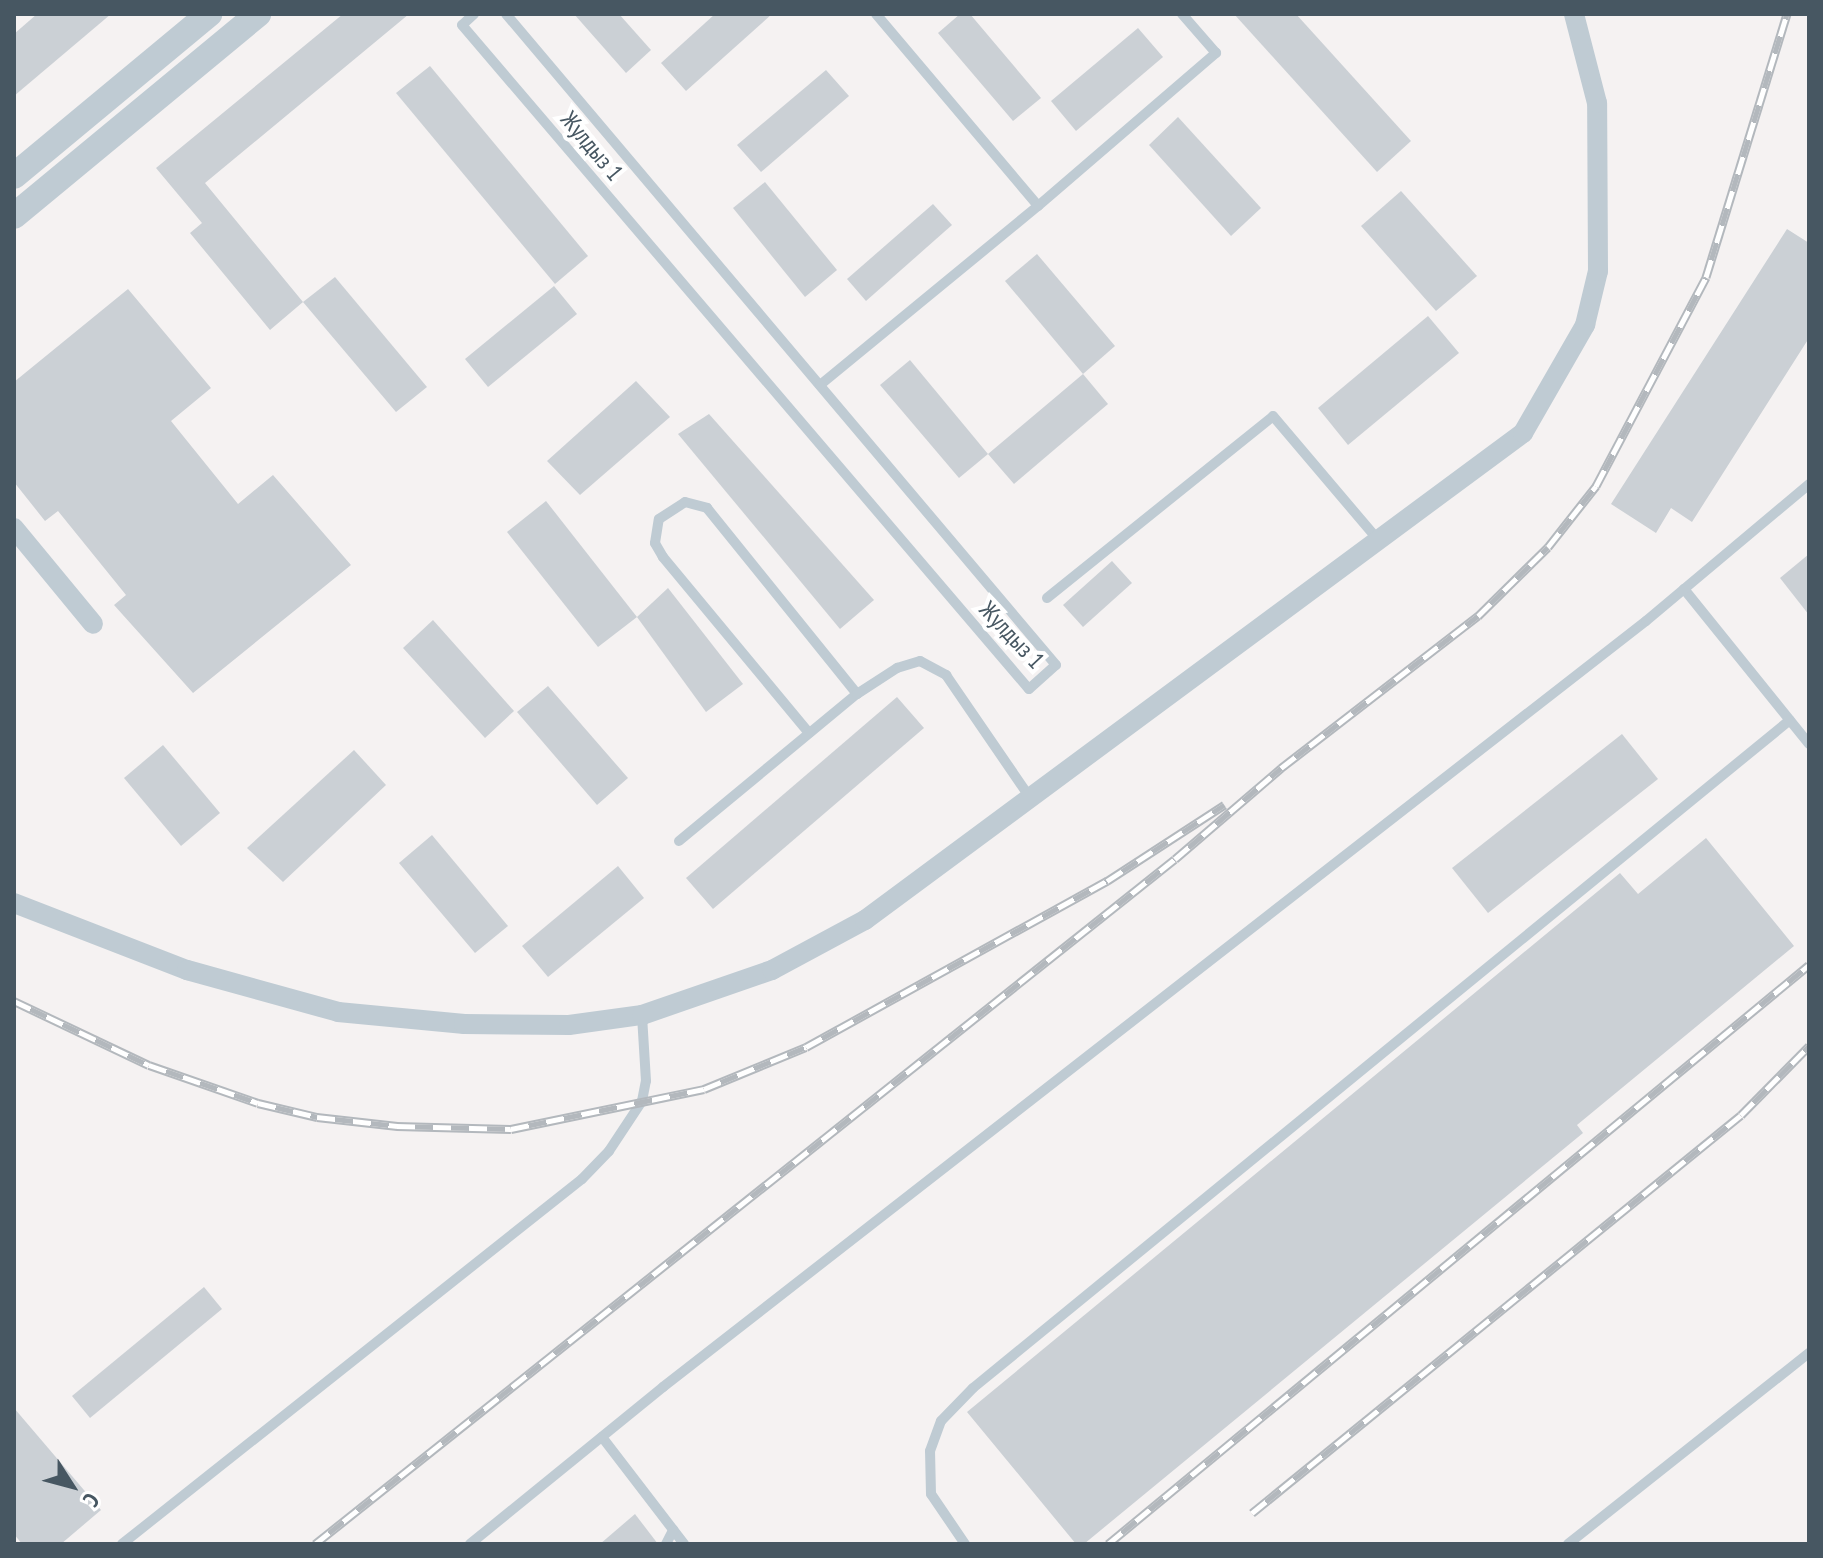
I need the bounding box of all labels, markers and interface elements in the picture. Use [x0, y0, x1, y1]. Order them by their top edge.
street label: Жулдыз 1 [555, 105, 629, 187]
street label: Жулдыз 1 [974, 595, 1050, 675]
north arrow [32, 1446, 112, 1526]
text: С [77, 1488, 106, 1512]

